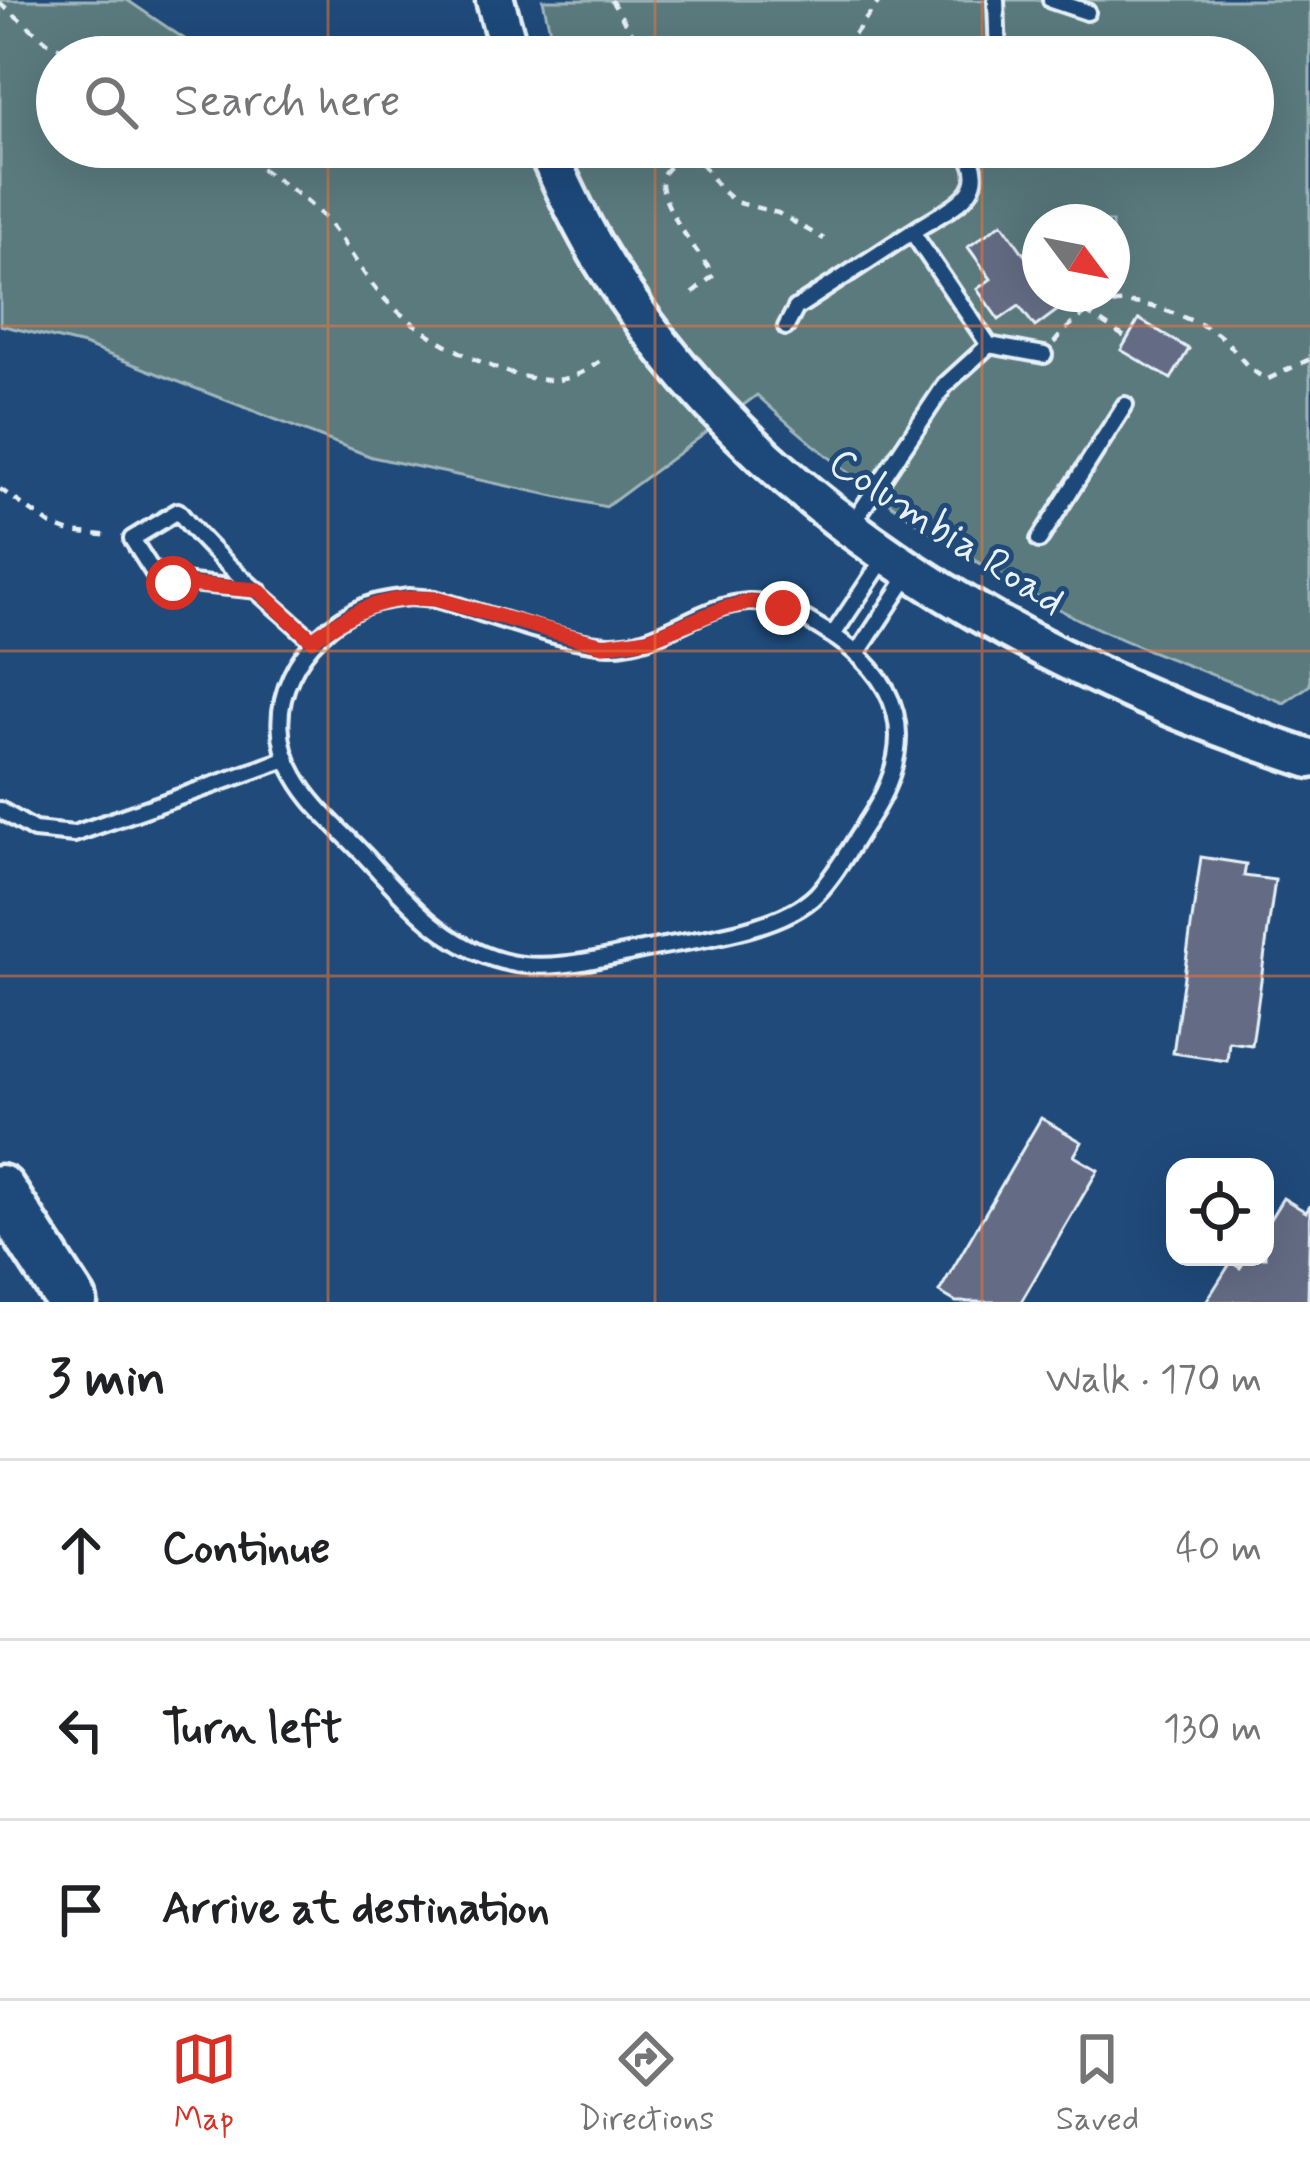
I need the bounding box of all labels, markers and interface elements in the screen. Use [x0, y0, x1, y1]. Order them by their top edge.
search box [36, 36, 1274, 168]
icon: search [78, 69, 144, 135]
text: Search here [174, 73, 401, 132]
north arrow [1022, 204, 1130, 312]
street label: Columbia Road [817, 436, 1075, 630]
route start [146, 556, 200, 610]
route end [756, 581, 810, 635]
map controls [1166, 1158, 1274, 1266]
button: locate [1166, 1158, 1274, 1266]
text: 3 min [48, 1347, 166, 1413]
text: Walk · 170 m [1046, 1355, 1262, 1406]
icon: ahead [48, 1517, 114, 1583]
text: Continue [162, 1520, 330, 1579]
text: 40 m [1175, 1524, 1262, 1575]
icon: left [48, 1697, 114, 1763]
text: Turn left [162, 1700, 342, 1759]
text: 130 m [1163, 1704, 1262, 1755]
icon: arrive [48, 1877, 114, 1943]
text: Arrive at destination [162, 1880, 550, 1939]
tab: Map [171, 2026, 237, 2142]
tab: Directions [578, 2026, 714, 2142]
tab: Saved [1056, 2026, 1139, 2142]

